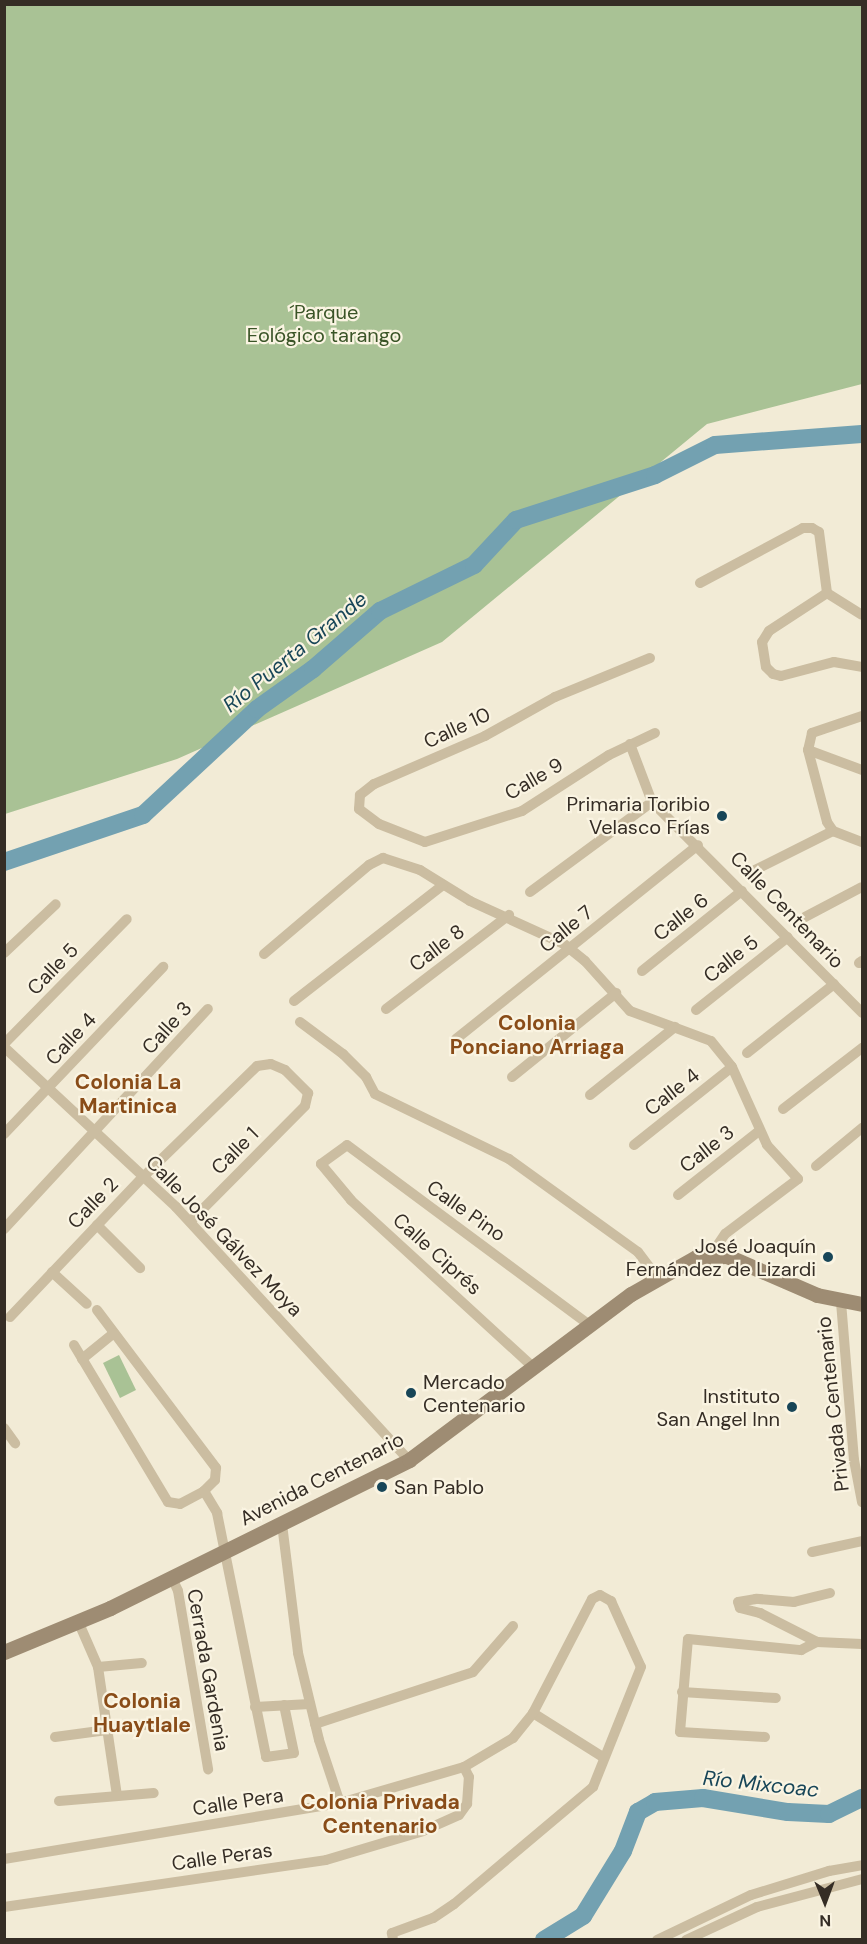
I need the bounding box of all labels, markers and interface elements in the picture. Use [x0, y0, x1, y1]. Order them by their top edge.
park label: ´Parque Eológico tarango [247, 301, 401, 348]
water label: Río Puerta Grande [218, 586, 372, 718]
street label: Calle 10 [420, 702, 494, 754]
street label: Calle 9 [501, 753, 567, 805]
place label: Primaria Toribio Velasco Frías [566, 792, 710, 839]
marker: Primaria Toribio Velasco Frías [715, 809, 729, 823]
street label: Calle Centenario [725, 847, 849, 973]
street label: Calle 6 [649, 888, 713, 946]
street label: Calle 7 [535, 900, 597, 958]
street label: Calle 8 [405, 919, 469, 977]
street label: Calle 5 [699, 930, 763, 988]
street label: Calle 5 [22, 938, 84, 1000]
street label: Calle 3 [137, 997, 197, 1059]
street label: Calle 4 [41, 1008, 101, 1070]
district label: Colonia Ponciano Arriaga [450, 1010, 624, 1060]
street label: Calle 4 [640, 1063, 704, 1121]
district label: Colonia La Martinica [75, 1069, 181, 1119]
street label: Calle 3 [675, 1120, 739, 1178]
street label: Calle 1 [206, 1122, 264, 1180]
street label: Calle José Gálvez Moya [141, 1150, 307, 1322]
street label: Calle 2 [63, 1172, 123, 1234]
street label: Calle Pino [422, 1175, 510, 1247]
street label: Calle Ciprés [388, 1208, 486, 1300]
place label: José Joaquín Fernández de Lizardi [626, 1234, 816, 1281]
marker: José Joaquín Fernández de Lizardi [821, 1250, 835, 1264]
street label: Privada Centenario [812, 1315, 854, 1493]
place label: Mercado Centenario [423, 1370, 526, 1417]
place label: Instituto San Angel Inn [656, 1384, 780, 1431]
marker: Mercado Centenario [404, 1386, 418, 1400]
marker: Instituto San Angel Inn [785, 1400, 799, 1414]
street label: Avenida Centenario [236, 1427, 408, 1531]
place label: San Pablo [394, 1475, 484, 1499]
marker: San Pablo [375, 1480, 389, 1494]
street label: Cerrada Gardenia [182, 1587, 234, 1753]
district label: Colonia Huaytlale [93, 1688, 191, 1738]
water label: Río Mixcoac [702, 1765, 820, 1803]
street label: Calle Pera [191, 1783, 285, 1821]
district label: Colonia Privada Centenario [300, 1789, 460, 1839]
street label: Calle Peras [170, 1838, 274, 1876]
north arrow [795, 1872, 855, 1932]
text: N [819, 1910, 831, 1931]

